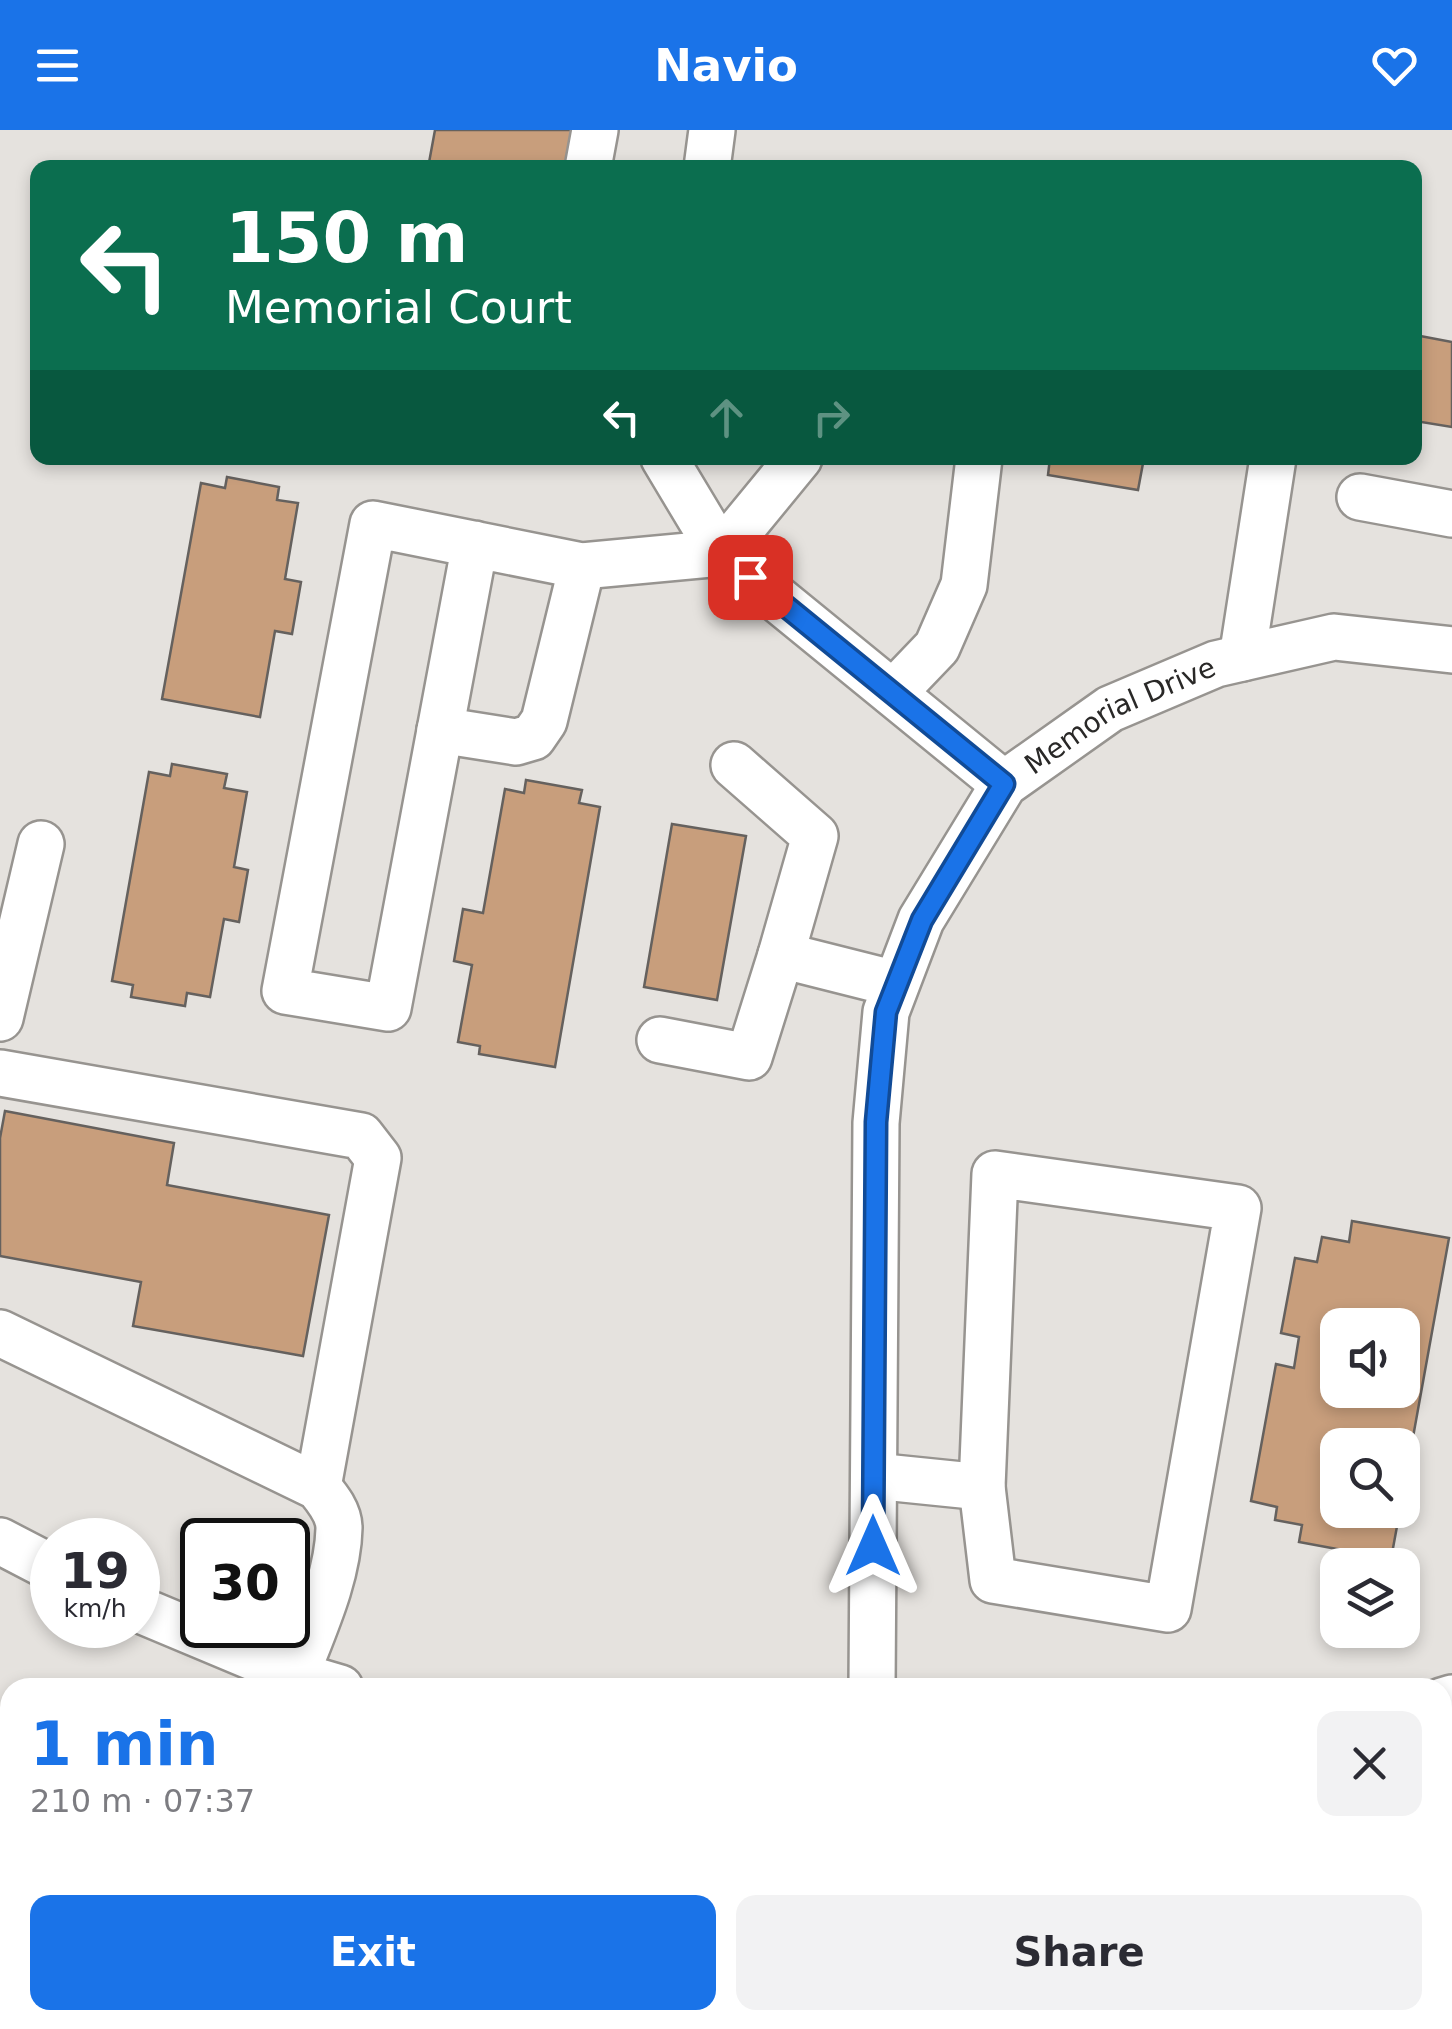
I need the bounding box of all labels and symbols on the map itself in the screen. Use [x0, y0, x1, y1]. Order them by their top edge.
pin [708, 535, 793, 620]
street label: Memorial Drive [1018, 650, 1220, 781]
position arrow [821, 1494, 925, 1598]
speed limit sign: 30 [180, 1518, 310, 1648]

